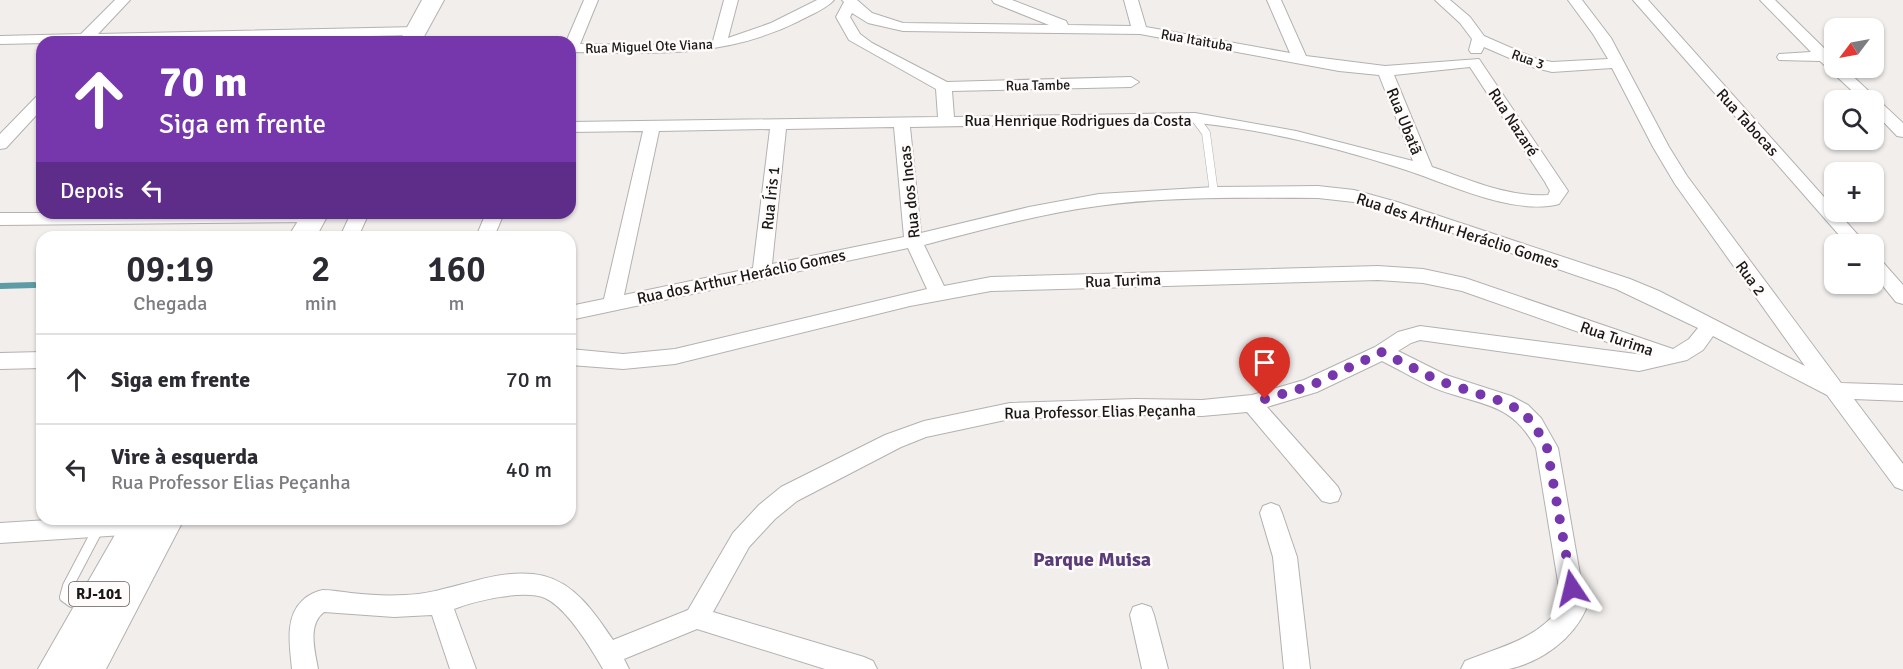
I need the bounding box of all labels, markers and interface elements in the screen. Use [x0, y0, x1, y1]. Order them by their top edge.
north arrow [1824, 18, 1884, 78]
map controls [1824, 18, 1884, 294]
street label: Rua Itaituba [1160, 26, 1234, 55]
street label: Rua Miguel Ote Viana [585, 36, 713, 57]
street label: Rua 3 [1509, 46, 1546, 73]
text: 70 m [159, 57, 248, 108]
icon: ahead [60, 60, 138, 138]
street label: Rua Tambe [1006, 76, 1070, 95]
street label: Rua Ubatã [1382, 85, 1427, 158]
street label: Rua Nazaré [1484, 85, 1543, 160]
street label: Rua Tabocas [1712, 85, 1783, 161]
button: search [1824, 90, 1884, 150]
text: Siga em frente [159, 108, 326, 141]
street label: Rua Henrique Rodrigues da Costa [964, 111, 1192, 131]
street label: Rua dos Incas [895, 145, 925, 239]
button: + [1824, 162, 1884, 222]
street label: Rua Íris 1 [758, 165, 784, 231]
icon: left [136, 174, 169, 207]
text: Depois [60, 177, 124, 204]
street label: Rua des Arthur Heráclio Gomes [1354, 189, 1562, 273]
button: − [1824, 234, 1884, 294]
street label: Rua dos Arthur Heráclio Gomes [635, 245, 847, 309]
text: 09:19 [126, 247, 214, 292]
text: 2 [311, 247, 331, 292]
text: 160 [427, 247, 486, 292]
street label: Rua 2 [1731, 257, 1770, 300]
street label: Rua Turima [1085, 270, 1162, 292]
text: Chegada [133, 291, 207, 316]
text: min [305, 291, 337, 316]
text: m [448, 291, 464, 316]
street label: Rua Turima [1577, 317, 1656, 361]
pin [1239, 337, 1290, 399]
icon: arrive [1248, 346, 1281, 379]
icon: ahead [60, 363, 93, 396]
text: Siga em frente [111, 366, 250, 393]
text: 70 m [506, 366, 552, 393]
street label: Rua Professor Elias Peçanha [1004, 400, 1196, 424]
text: Vire à esquerda [111, 443, 258, 470]
icon: left [60, 453, 93, 486]
text: 40 m [506, 456, 552, 483]
text: Rua Professor Elias Peçanha [111, 470, 351, 495]
district label: Parque Muisa [1033, 547, 1151, 572]
position arrow [1540, 556, 1604, 620]
road number: RJ-101 [69, 582, 129, 606]

